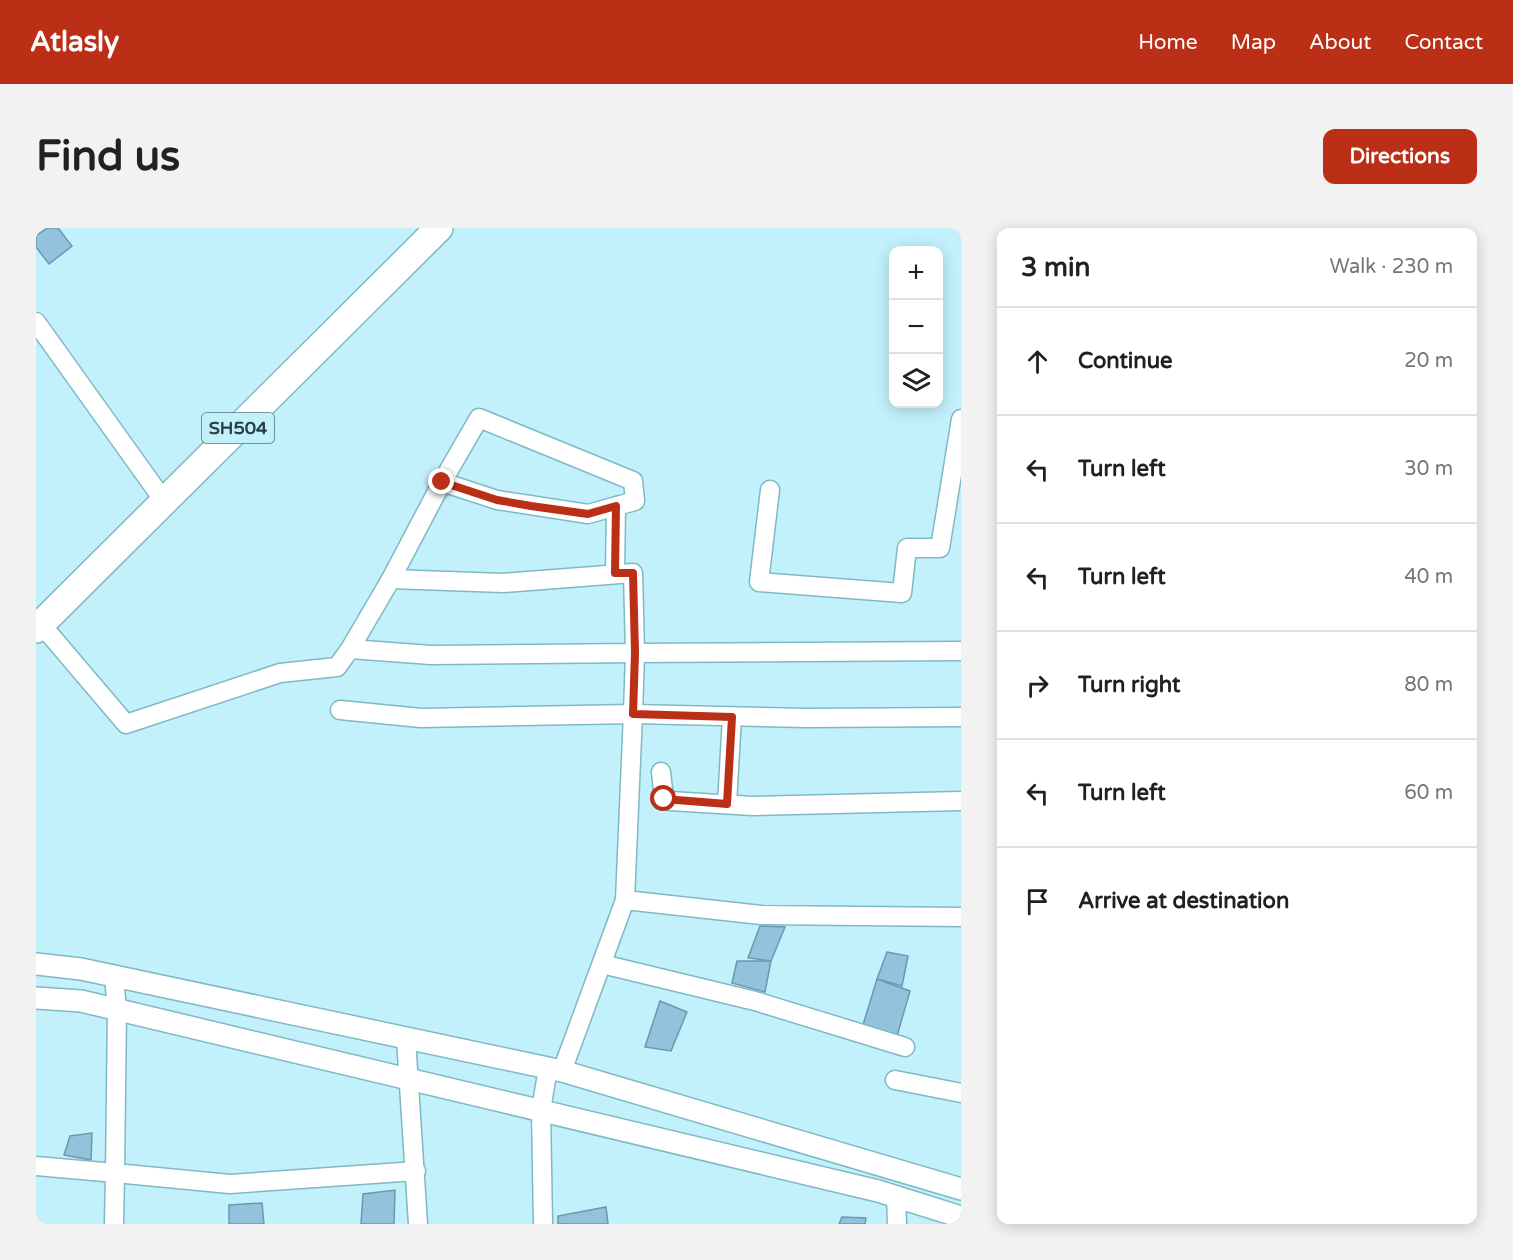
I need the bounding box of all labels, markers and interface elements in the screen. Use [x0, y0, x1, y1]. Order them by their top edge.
text: Atlasly [30, 25, 119, 59]
text: Home [1138, 30, 1198, 55]
text: Map [1231, 30, 1276, 55]
text: About [1309, 30, 1371, 55]
text: Contact [1404, 30, 1483, 55]
button: Directions [1323, 129, 1477, 184]
text: Find us [36, 131, 180, 182]
map controls [889, 246, 943, 408]
button: + [889, 246, 943, 300]
text: 3 min [1021, 252, 1090, 283]
text: Walk · 230 m [1330, 255, 1453, 279]
button: − [889, 300, 943, 354]
icon: ahead [1021, 345, 1054, 378]
text: Continue [1078, 348, 1173, 374]
text: 20 m [1404, 349, 1453, 373]
button: layers [889, 354, 943, 408]
road number: SH504 [202, 413, 274, 443]
icon: left [1021, 453, 1054, 486]
text: Turn left [1078, 456, 1166, 482]
text: 30 m [1404, 457, 1453, 481]
route end [428, 468, 454, 494]
icon: left [1021, 561, 1054, 594]
text: Turn left [1078, 564, 1166, 590]
text: 40 m [1404, 565, 1453, 589]
icon: right [1021, 669, 1054, 702]
text: Turn right [1078, 672, 1180, 698]
text: 80 m [1404, 673, 1453, 697]
icon: left [1021, 777, 1054, 810]
text: Turn left [1078, 780, 1166, 806]
text: 60 m [1404, 781, 1453, 805]
route start [650, 785, 676, 811]
icon: arrive [1021, 885, 1054, 918]
text: Arrive at destination [1078, 888, 1289, 914]

